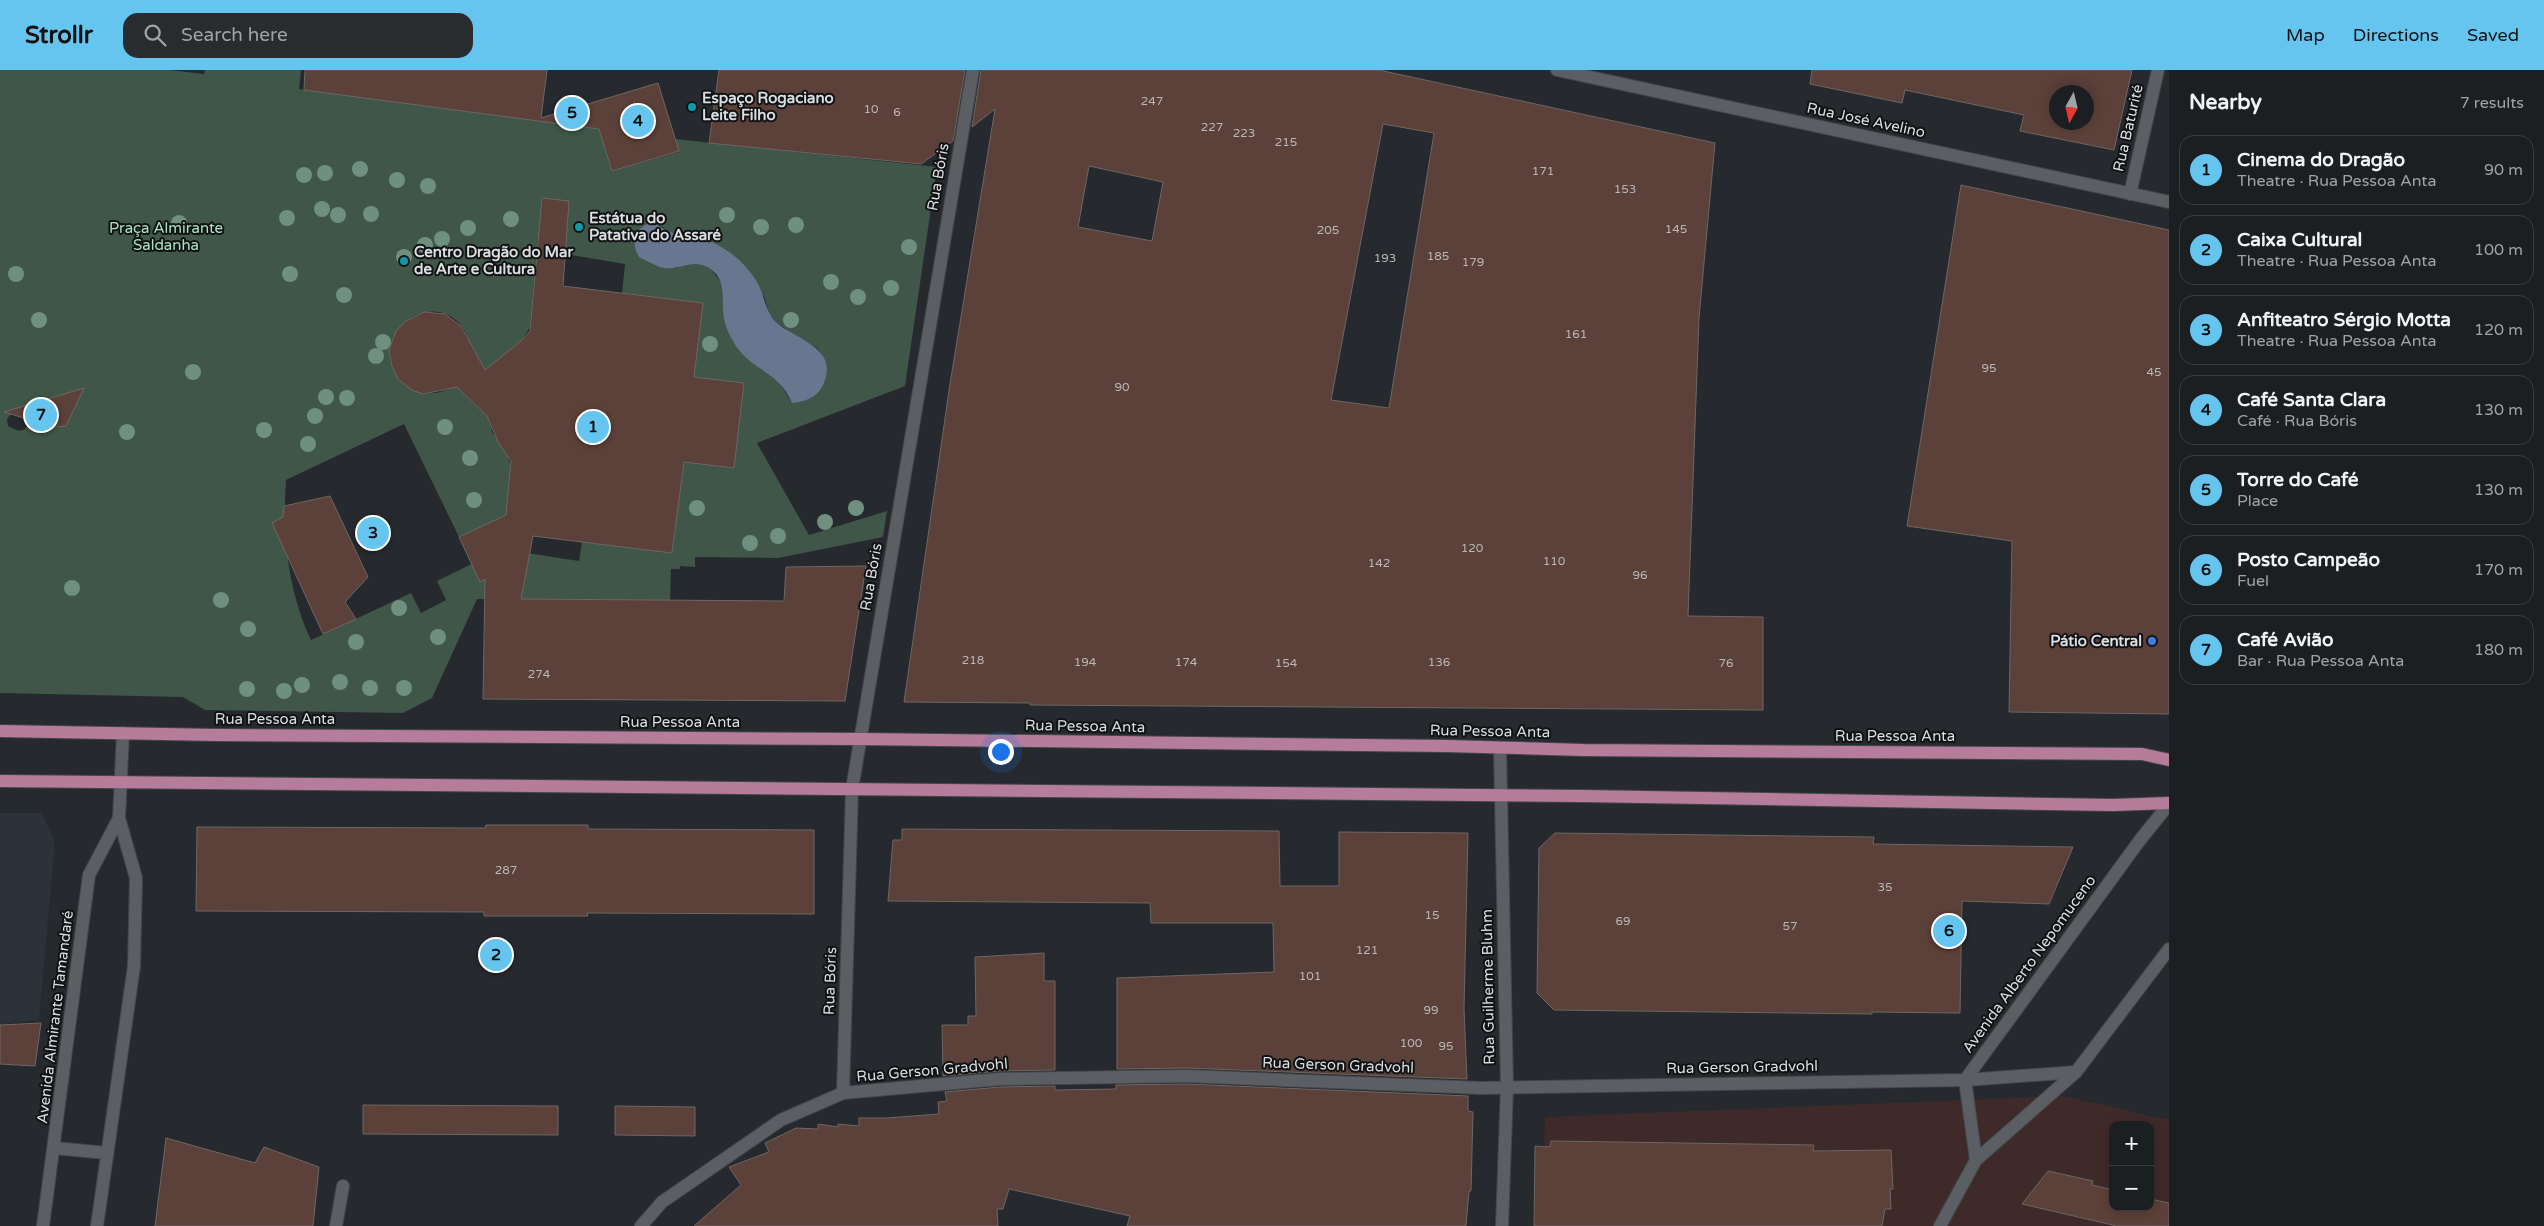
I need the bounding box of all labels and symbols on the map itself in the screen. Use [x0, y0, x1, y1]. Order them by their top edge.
street label: Rua Baturité [2109, 82, 2147, 174]
north arrow [2049, 85, 2094, 130]
place label: Espaço Rogaciano Leite Filho [702, 89, 834, 124]
pin: 5 [556, 94, 588, 132]
house number: 247 [1141, 94, 1163, 108]
street label: Rua José Avelino [1805, 99, 1927, 141]
marker: Espaço Rogaciano Leite Filho [686, 101, 698, 113]
pin: 4 [622, 102, 654, 140]
house number: 10 [863, 102, 879, 116]
house number: 6 [893, 105, 901, 119]
house number: 227 [1201, 120, 1223, 134]
house number: 223 [1233, 126, 1255, 140]
house number: 215 [1275, 135, 1297, 149]
street label: Rua Bóris [923, 142, 953, 212]
house number: 171 [1532, 164, 1554, 178]
house number: 153 [1614, 182, 1636, 196]
place label: Estátua do Patativa do Assaré [589, 209, 722, 244]
park label: Praça Almirante Saldanha [109, 219, 223, 254]
marker: Estátua do Patativa do Assaré [573, 221, 585, 233]
house number: 145 [1665, 222, 1687, 236]
house number: 205 [1317, 223, 1339, 237]
place label: Centro Dragão do Mar de Arte e Cultura [414, 243, 574, 278]
house number: 185 [1427, 249, 1449, 263]
house number: 193 [1374, 251, 1396, 265]
marker: Centro Dragão do Mar de Arte e Cultura [398, 255, 410, 267]
house number: 179 [1462, 255, 1484, 269]
house number: 161 [1565, 327, 1587, 341]
house number: 95 [1981, 361, 1997, 375]
house number: 45 [2146, 365, 2162, 379]
house number: 90 [1114, 380, 1130, 394]
pin: 7 [25, 396, 57, 434]
pin: 1 [577, 408, 609, 446]
pin: 3 [357, 514, 389, 552]
house number: 120 [1461, 541, 1484, 555]
street label: Rua Bóris [856, 542, 886, 612]
house number: 110 [1543, 554, 1566, 568]
house number: 142 [1368, 556, 1390, 570]
house number: 96 [1632, 568, 1648, 582]
place label: Pátio Central [2050, 632, 2142, 650]
marker: Pátio Central [2146, 635, 2158, 647]
house number: 218 [962, 653, 984, 667]
house number: 194 [1074, 655, 1097, 669]
house number: 174 [1175, 655, 1198, 669]
house number: 136 [1428, 655, 1450, 669]
house number: 154 [1275, 656, 1298, 670]
house number: 76 [1718, 656, 1734, 670]
house number: 274 [528, 667, 551, 681]
street label: Rua Pessoa Anta [215, 710, 335, 728]
street label: Rua Pessoa Anta [620, 713, 740, 731]
street label: Rua Pessoa Anta [1025, 716, 1145, 736]
street label: Rua Pessoa Anta [1430, 721, 1550, 741]
street label: Rua Pessoa Anta [1835, 727, 1955, 745]
your location [988, 739, 1014, 765]
house number: 287 [495, 863, 517, 877]
street label: Avenida Alberto Nepomuceno [1958, 872, 2100, 1056]
house number: 35 [1877, 880, 1893, 894]
house number: 15 [1424, 908, 1440, 922]
street label: Avenida Almirante Tamandaré [33, 909, 77, 1125]
street label: Rua Guilherme Bluhm [1478, 909, 1498, 1065]
pin: 6 [1933, 912, 1965, 950]
house number: 69 [1615, 914, 1631, 928]
house number: 57 [1782, 919, 1798, 933]
pin: 2 [480, 936, 512, 974]
house number: 121 [1356, 943, 1378, 957]
street label: Rua Bóris [820, 947, 840, 1015]
house number: 101 [1299, 969, 1321, 983]
house number: 99 [1423, 1003, 1439, 1017]
house number: 100 [1400, 1036, 1423, 1050]
house number: 95 [1438, 1039, 1454, 1053]
street label: Rua Gerson Gradvohl [1262, 1053, 1414, 1077]
street label: Rua Gerson Gradvohl [856, 1054, 1008, 1086]
street label: Rua Gerson Gradvohl [1666, 1057, 1818, 1077]

